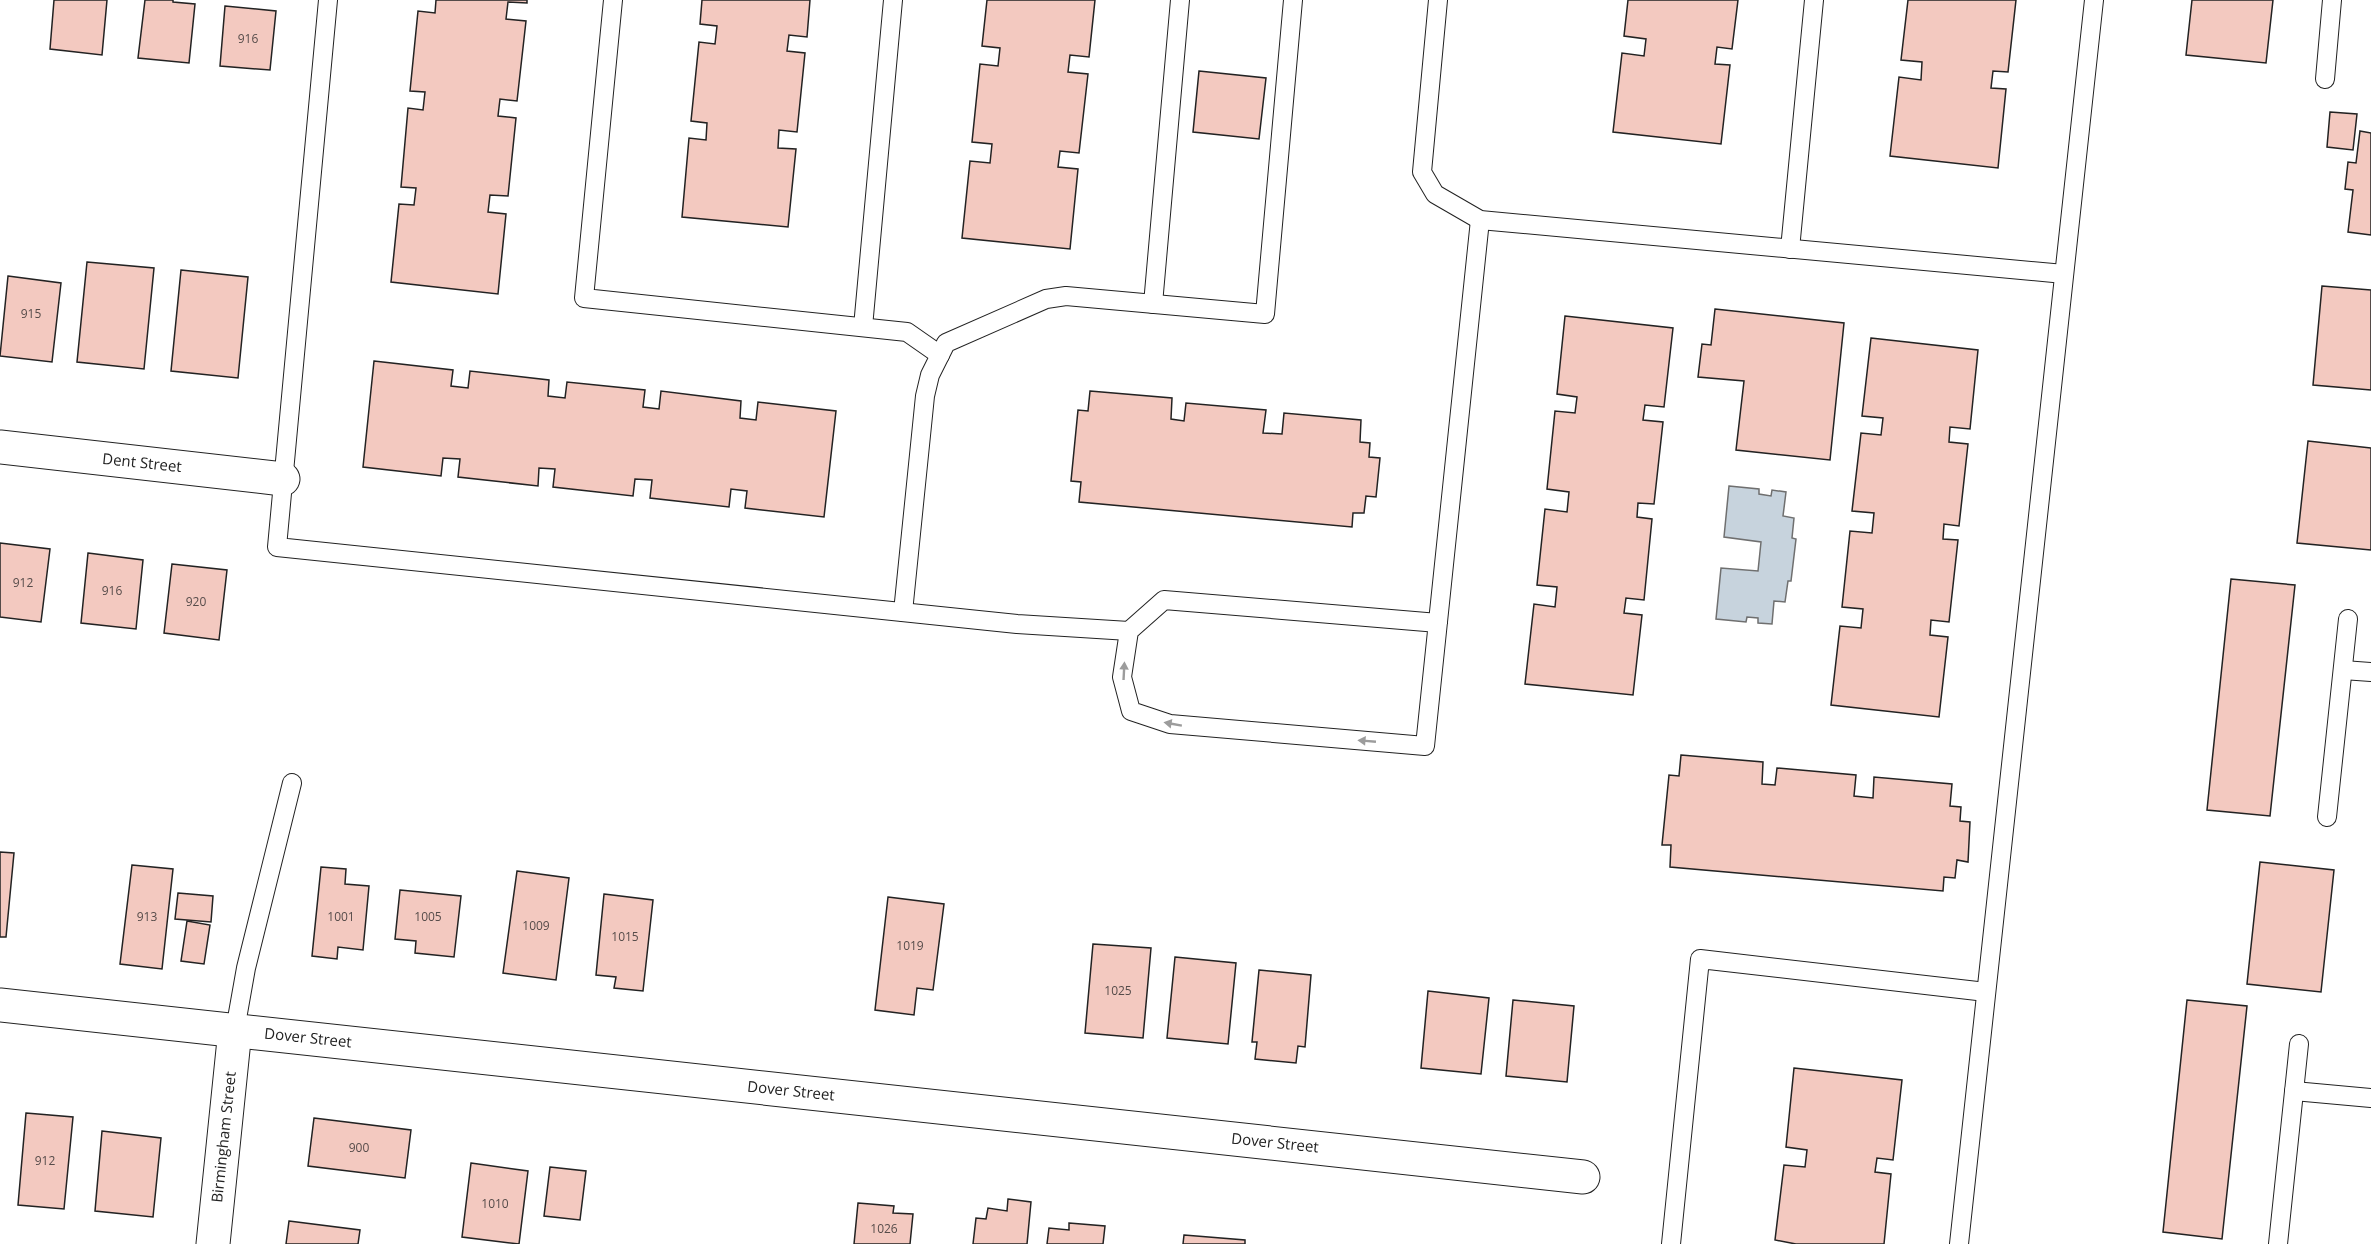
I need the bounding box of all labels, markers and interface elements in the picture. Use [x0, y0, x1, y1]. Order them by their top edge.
house number: 916 [238, 30, 258, 47]
house number: 915 [21, 305, 41, 322]
street label: Dent Street [101, 448, 183, 476]
house number: 912 [13, 574, 33, 591]
house number: 916 [102, 582, 122, 599]
house number: 920 [186, 593, 206, 610]
one-way arrow [1119, 662, 1128, 681]
one-way arrow [1163, 719, 1182, 728]
one-way arrow [1357, 736, 1376, 746]
house number: 913 [137, 908, 157, 925]
house number: 1001 [327, 908, 355, 925]
house number: 1005 [414, 908, 442, 925]
house number: 1009 [522, 917, 550, 934]
house number: 1015 [611, 928, 639, 945]
house number: 1019 [896, 937, 924, 954]
house number: 1025 [1104, 982, 1132, 999]
street label: Dover Street [263, 1022, 353, 1052]
street label: Birmingham Street [206, 1070, 240, 1204]
street label: Dover Street [746, 1075, 836, 1105]
street label: Dover Street [1230, 1127, 1320, 1157]
house number: 900 [349, 1139, 369, 1156]
house number: 912 [35, 1152, 55, 1169]
house number: 1010 [481, 1195, 509, 1212]
house number: 1026 [870, 1220, 898, 1237]

